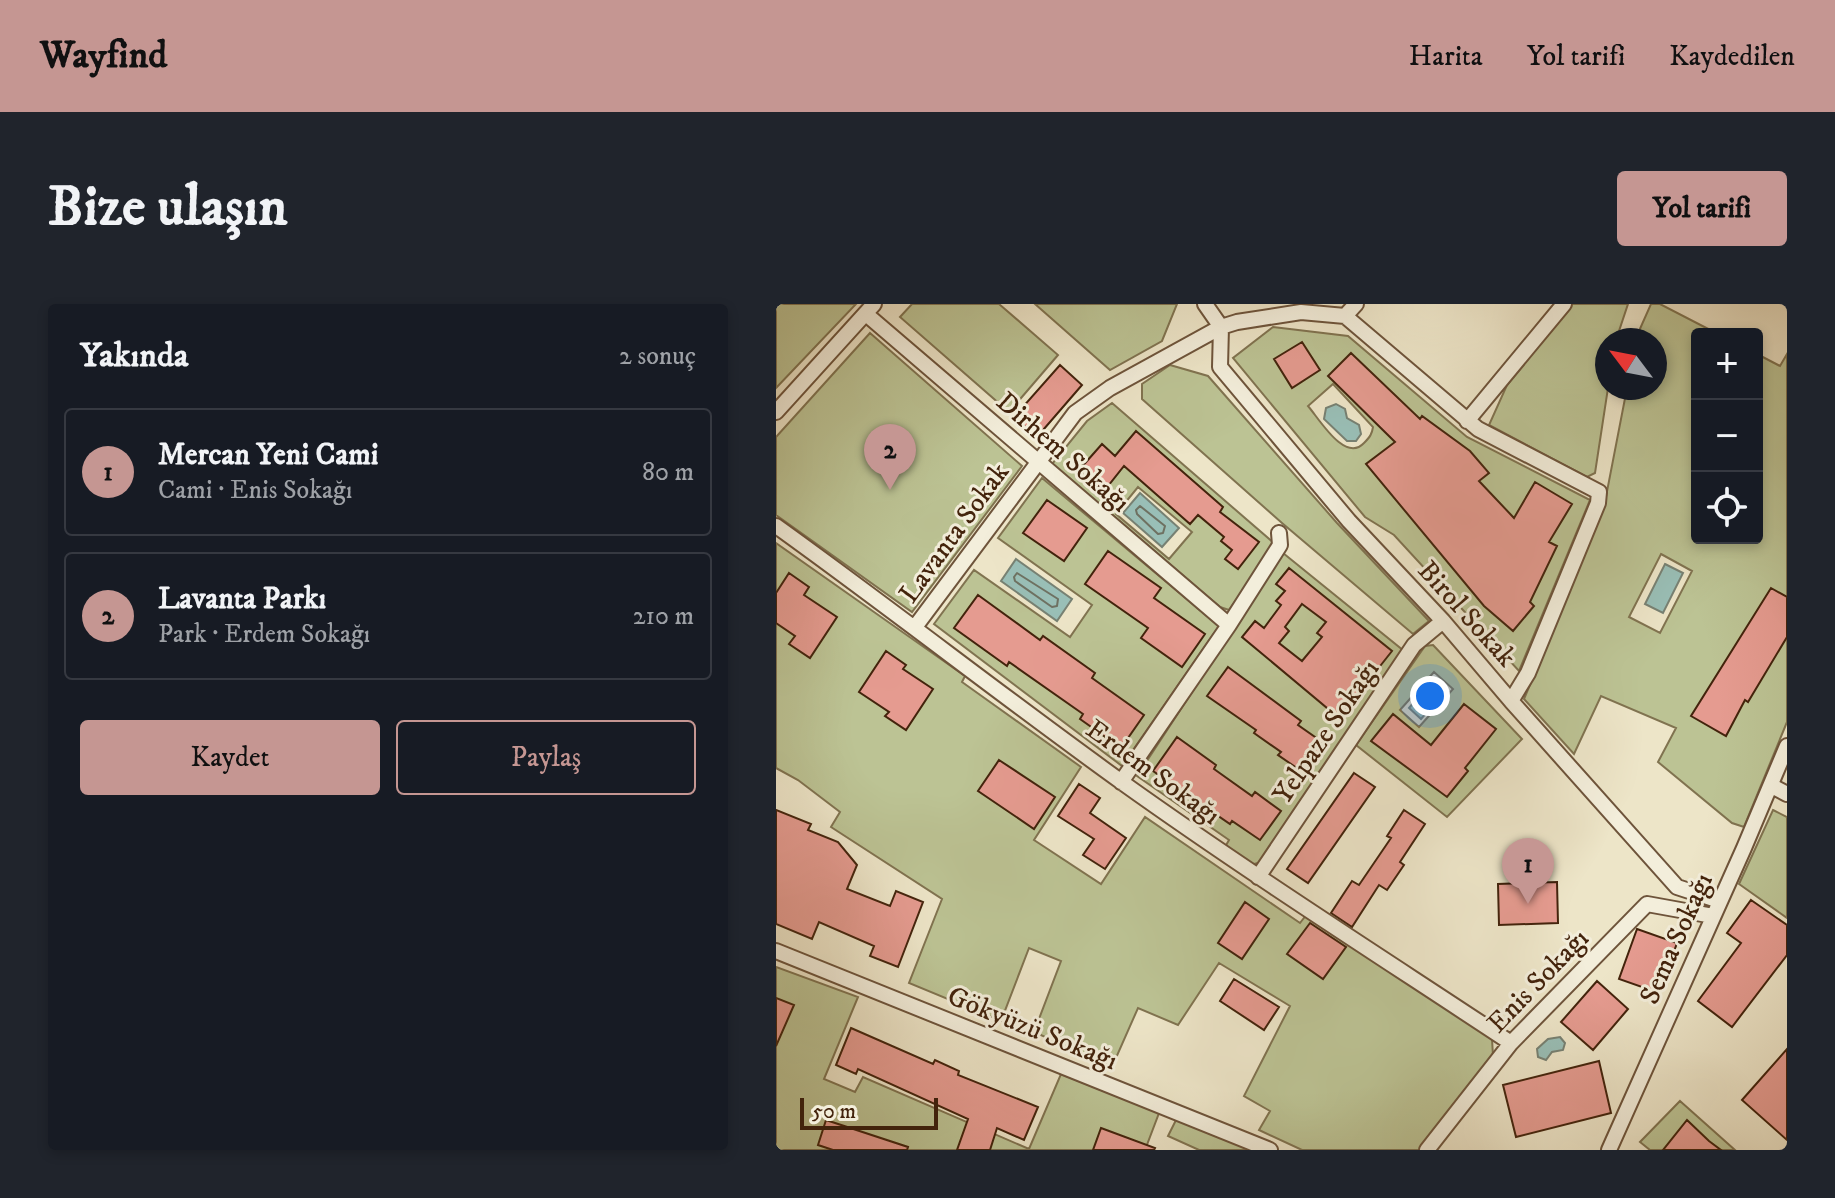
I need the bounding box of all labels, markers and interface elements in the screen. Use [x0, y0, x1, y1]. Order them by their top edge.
text: Wayfind [40, 32, 167, 80]
text: Harita [1409, 39, 1483, 74]
text: Yol tarifi [1527, 39, 1625, 74]
text: Kaydedilen [1669, 39, 1795, 74]
button: Yol tarifi [1617, 171, 1787, 246]
text: Bize ulaşın [48, 173, 287, 243]
north arrow [1595, 328, 1667, 400]
map controls [1691, 328, 1763, 544]
button: + [1691, 328, 1763, 400]
text: Yakında [80, 335, 188, 377]
text: 2 sonuç [619, 340, 696, 373]
street label: Dirhem Sokağı [989, 384, 1137, 520]
button: − [1691, 400, 1763, 472]
pin: 2 [864, 424, 916, 490]
text: Mercan Yeni Cami [158, 437, 379, 474]
text: 1 [103, 456, 113, 489]
text: 80 m [642, 456, 694, 489]
street label: Lavanta Sokak [891, 456, 1017, 610]
button: locate [1691, 472, 1763, 544]
text: Cami · Enis Sokağı [158, 474, 352, 507]
street label: Birol Sokak [1410, 554, 1524, 675]
text: Lavanta Parkı [158, 581, 326, 618]
text: 2 [102, 600, 114, 633]
text: 210 m [633, 600, 694, 633]
text: Park · Erdem Sokağı [158, 618, 370, 651]
street label: Yelpaze Sokağı [1265, 653, 1387, 811]
your location [1410, 676, 1450, 716]
street label: Erdem Sokağı [1079, 712, 1227, 833]
button: Kaydet [80, 720, 380, 795]
button: Paylaş [396, 720, 696, 795]
pin: 1 [1502, 838, 1554, 904]
street label: Sema Sokağı [1632, 868, 1721, 1010]
street label: Enis Sokağı [1480, 921, 1596, 1041]
street label: Gökyüzü Sokağı [942, 978, 1123, 1078]
scale bar [800, 1094, 938, 1130]
text: 50 m [812, 1098, 856, 1125]

